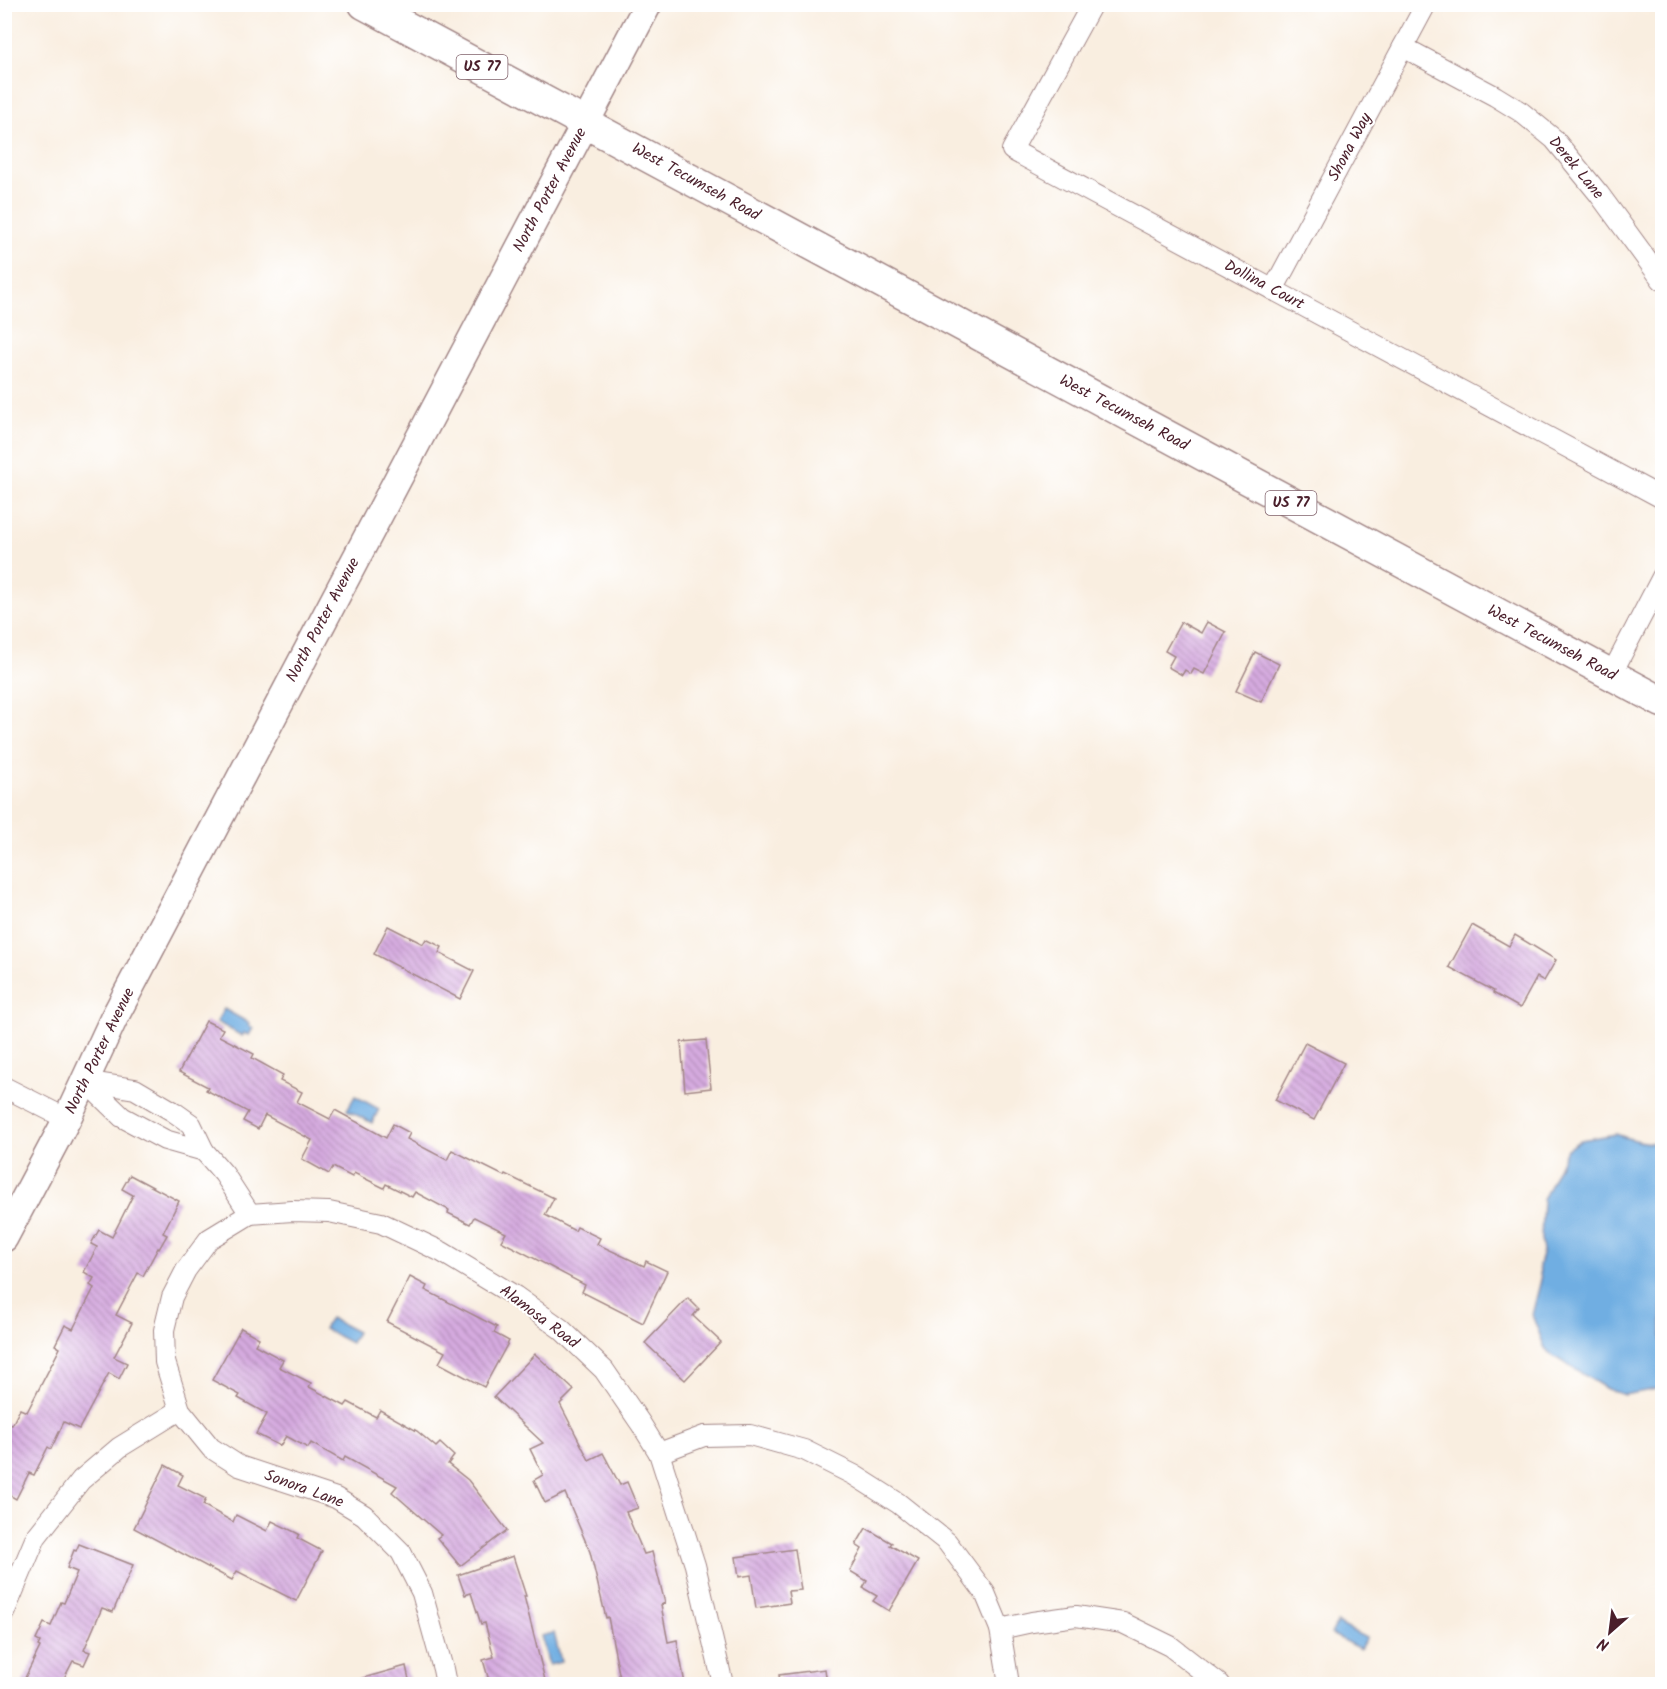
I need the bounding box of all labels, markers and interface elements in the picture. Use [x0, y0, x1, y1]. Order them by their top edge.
road number: US 77 [456, 55, 508, 79]
street label: Shona Way [1322, 108, 1379, 186]
street label: North Porter Avenue [507, 123, 593, 257]
street label: Derek Lane [1542, 131, 1610, 205]
street label: West Tecumseh Road [627, 136, 766, 228]
street label: Dollina Court [1219, 253, 1309, 317]
street label: West Tecumseh Road [1055, 368, 1194, 458]
road number: US 77 [1266, 491, 1316, 515]
street label: North Porter Avenue [280, 553, 366, 687]
street label: West Tecumseh Road [1483, 598, 1622, 688]
street label: North Porter Avenue [59, 983, 141, 1119]
street label: Alamosa Road [494, 1279, 585, 1356]
street label: Sonora Lane [261, 1463, 347, 1515]
north arrow [1580, 1602, 1640, 1662]
text: N [1593, 1631, 1614, 1657]

